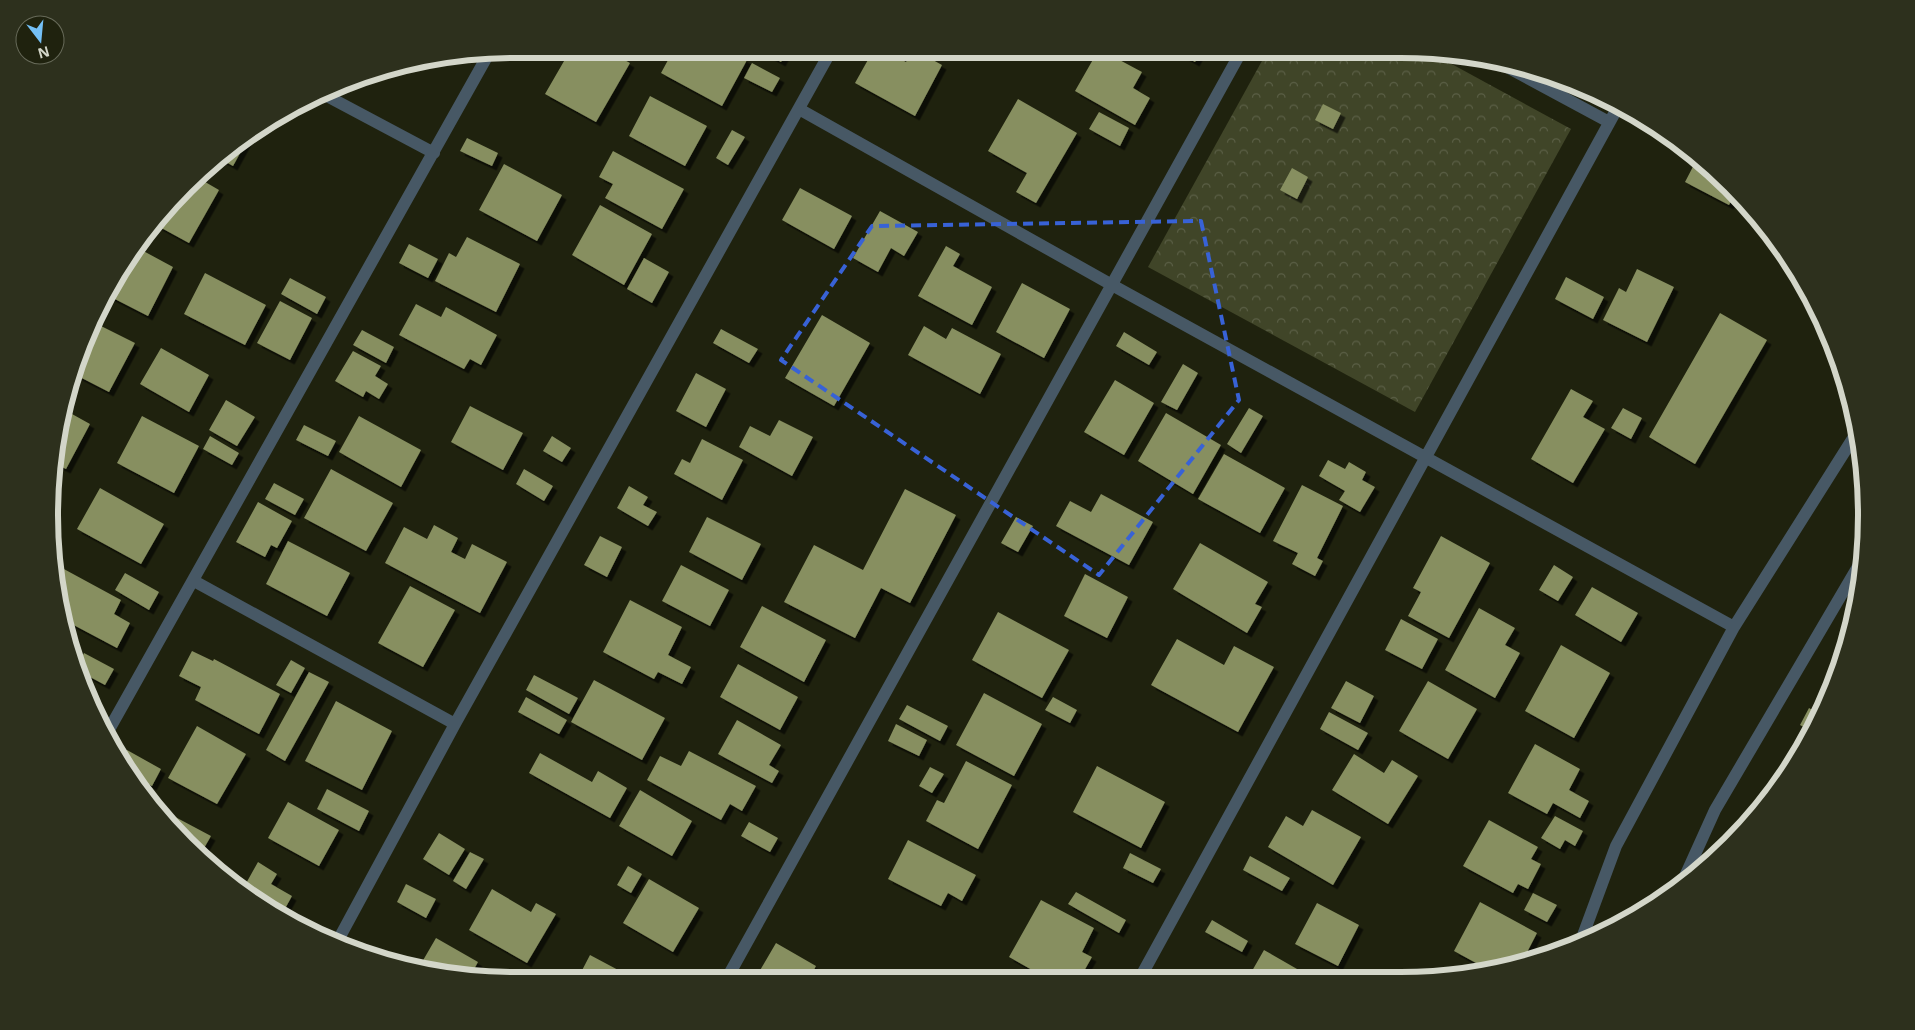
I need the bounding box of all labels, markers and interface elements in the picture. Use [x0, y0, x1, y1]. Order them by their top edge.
north arrow [15, 15, 65, 65]
text: N [36, 42, 52, 64]

